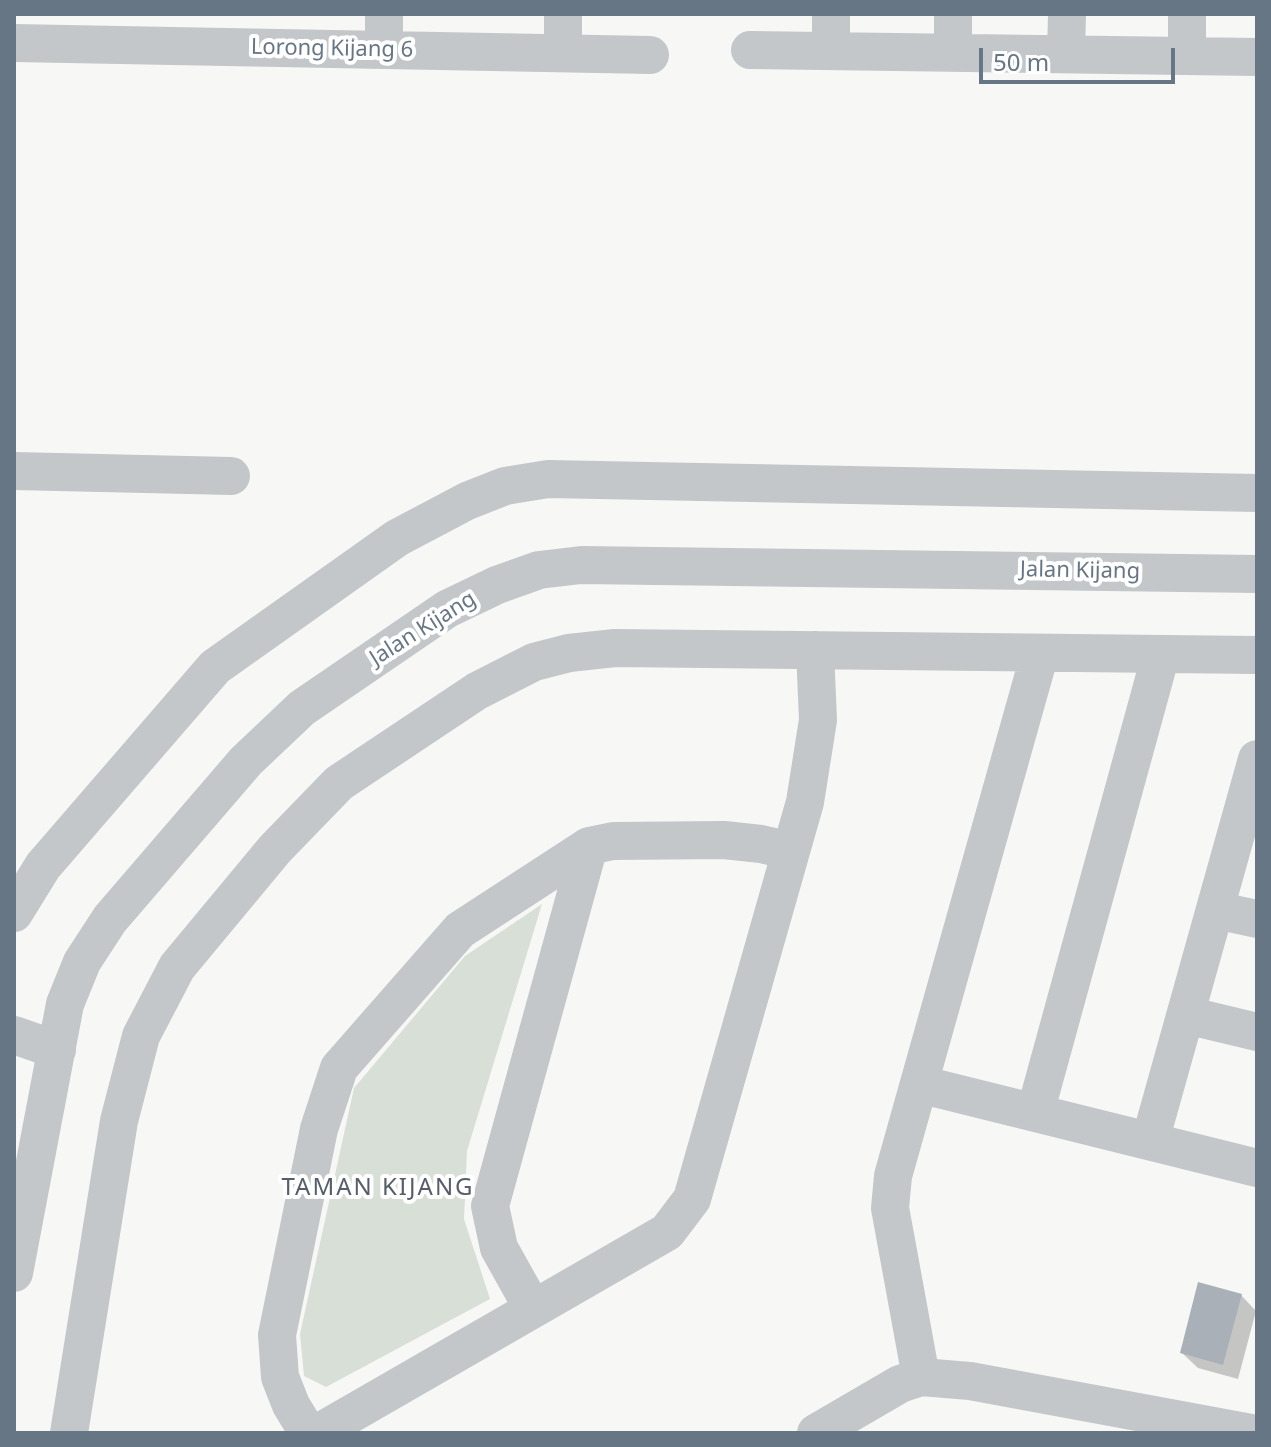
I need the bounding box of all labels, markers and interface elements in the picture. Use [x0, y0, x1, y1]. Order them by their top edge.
scale bar [983, 32, 1179, 82]
street label: Lorong Kijang 6 [251, 34, 413, 64]
text: 50 m [993, 45, 1049, 78]
street label: Jalan Kijang [1020, 557, 1140, 585]
street label: Jalan Kijang [365, 586, 481, 672]
district label: TAMAN KIJANG [281, 1174, 475, 1202]

